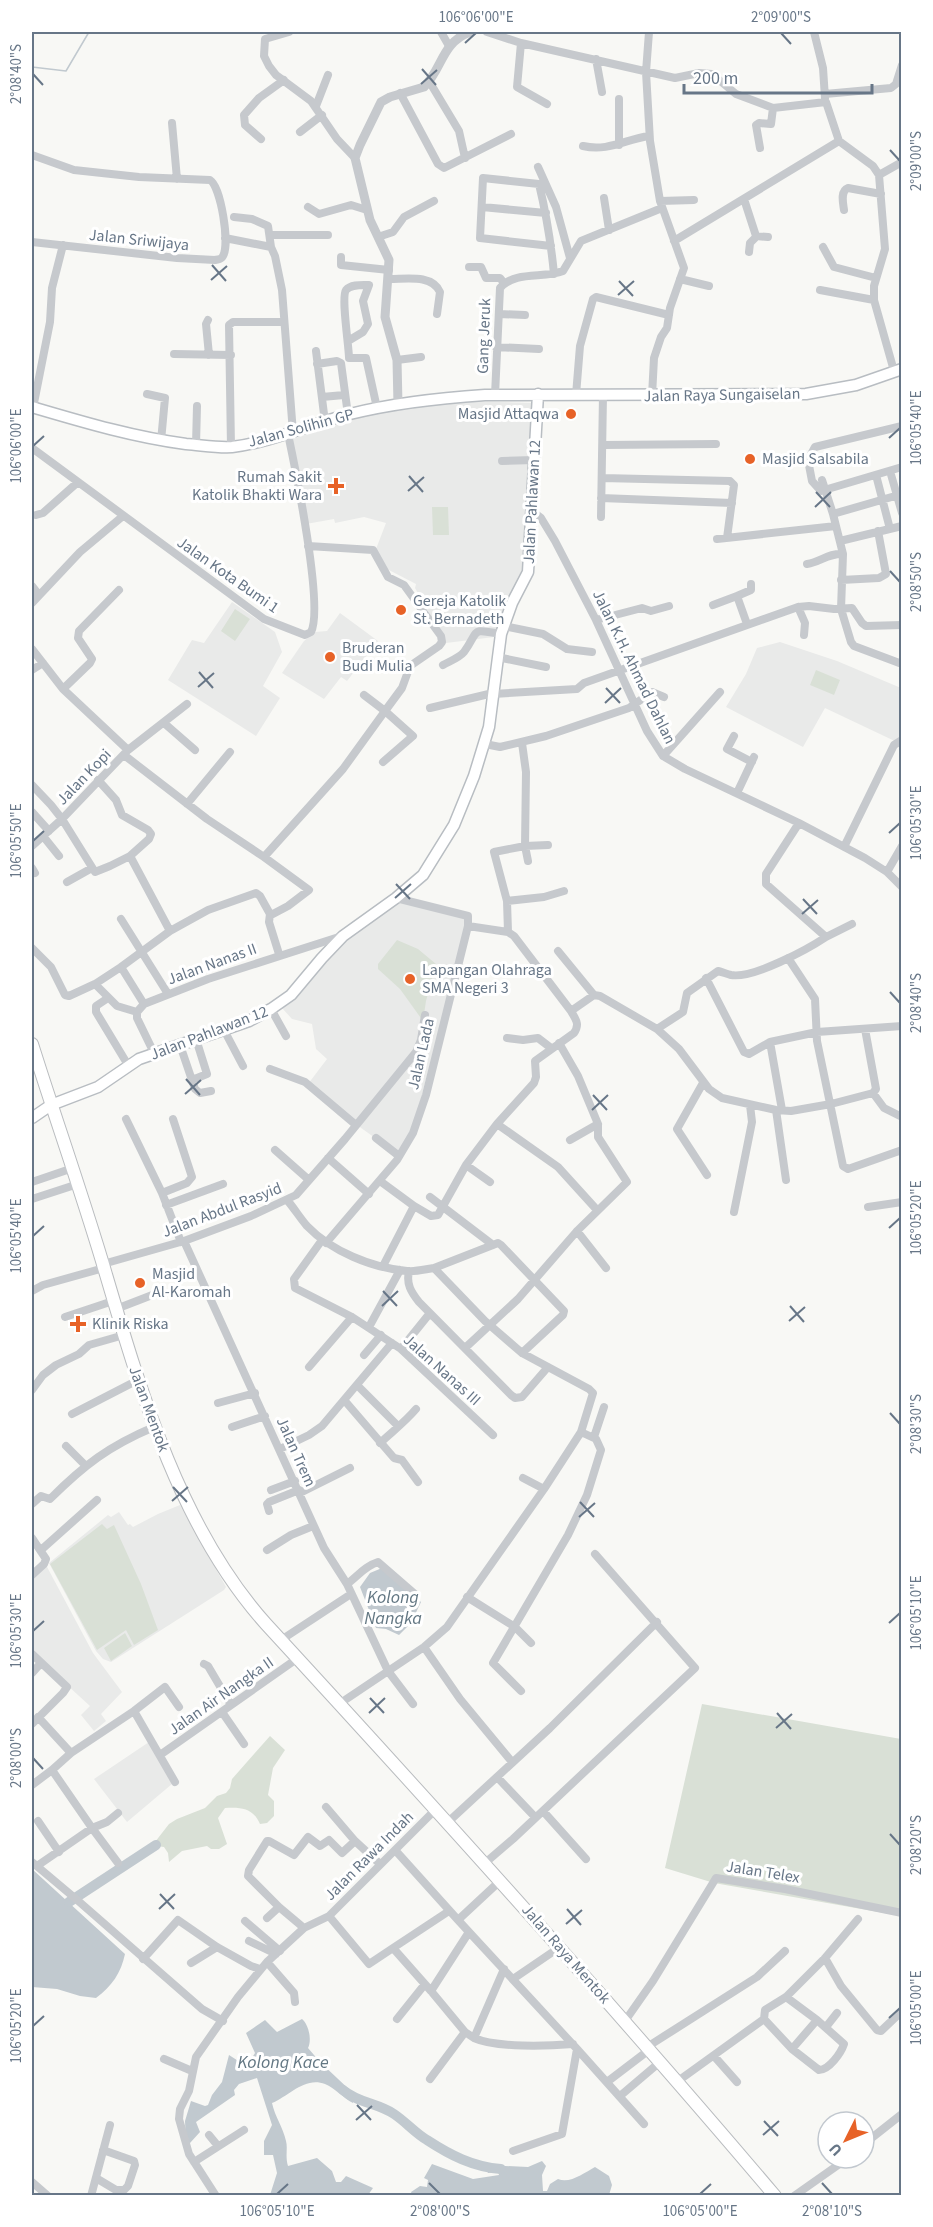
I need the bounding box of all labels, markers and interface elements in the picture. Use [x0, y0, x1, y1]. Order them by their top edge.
text: 106°06'00"E [438, 7, 514, 28]
text: 2°09'00"S [751, 7, 811, 28]
text: 2°08'40"S [6, 44, 27, 104]
scale bar [684, 57, 872, 95]
text: 200 m [693, 66, 738, 91]
text: 2°09'00"S [906, 131, 927, 191]
street label: Jalan Sriwijaya [88, 224, 190, 256]
street label: Gang Jeruk [472, 298, 496, 374]
street label: Jalan Raya Sungaiselan [643, 383, 801, 407]
text: 106°05'40"E [906, 390, 927, 466]
street label: Jalan Solihin GP [246, 403, 356, 453]
place label: Masjid Attaqwa [458, 403, 559, 425]
marker: Masjid Attaqwa [564, 407, 578, 421]
text: 106°06'00"E [6, 408, 27, 484]
street label: Jalan Pahlawan 12 [518, 439, 546, 565]
place label: Masjid Salsabila [762, 448, 869, 470]
marker: Masjid Salsabila [743, 452, 757, 466]
place label: Rumah Sakit Katolik Bhakti Wara [192, 466, 323, 506]
marker: Rumah Sakit Katolik Bhakti Wara [327, 477, 345, 495]
street label: Jalan Kota Bumi 1 [172, 532, 284, 618]
text: 2°08'50"S [906, 552, 927, 612]
street label: Jalan K.H. Ahmad Dahlan [587, 586, 681, 748]
place label: Gereja Katolik St. Bernadeth [413, 590, 506, 630]
marker: Gereja Katolik St. Bernadeth [394, 603, 408, 617]
place label: Bruderan Budi Mulia [342, 637, 413, 677]
marker: Bruderan Budi Mulia [323, 650, 337, 664]
street label: Jalan Kopi [52, 744, 116, 810]
text: 106°05'30"E [906, 785, 927, 861]
text: 106°05'50"E [6, 803, 27, 879]
street label: Jalan Nanas II [164, 938, 260, 990]
place label: Lapangan Olahraga SMA Negeri 3 [422, 959, 552, 999]
marker: Lapangan Olahraga SMA Negeri 3 [403, 972, 417, 986]
text: 2°08'40"S [906, 973, 927, 1033]
street label: Jalan Pahlawan 12 [147, 1000, 271, 1066]
street label: Jalan Lada [402, 1016, 440, 1092]
street label: Jalan Abdul Rasyid [159, 1177, 285, 1243]
text: 106°05'20"E [906, 1180, 927, 1256]
text: 106°05'40"E [6, 1198, 27, 1274]
place label: Masjid Al-Karomah [152, 1263, 231, 1303]
marker: Masjid Al-Karomah [133, 1276, 147, 1290]
place label: Klinik Riska [92, 1313, 169, 1335]
marker: Klinik Riska [69, 1315, 87, 1333]
street label: Jalan Nanas III [398, 1329, 486, 1411]
street label: Jalan Mentok [123, 1363, 175, 1455]
text: 2°08'30"S [906, 1394, 927, 1454]
street label: Jalan Trem [271, 1414, 321, 1490]
text: 106°05'10"E [906, 1575, 927, 1651]
water label: Kolong Nangka [364, 1585, 422, 1631]
text: 106°05'30"E [6, 1593, 27, 1669]
street label: Jalan Air Nangka II [164, 1651, 278, 1741]
text: 2°08'00"S [6, 1728, 27, 1788]
street label: Jalan Rawa Indah [319, 1806, 419, 1906]
text: 2°08'20"S [906, 1815, 927, 1875]
street label: Jalan Telex [725, 1855, 801, 1889]
street label: Jalan Raya Mentok [517, 1899, 616, 2009]
text: 106°05'00"E [906, 1970, 927, 2046]
text: 106°05'20"E [6, 1988, 27, 2064]
water label: Kolong Kace [237, 2050, 329, 2075]
north arrow [816, 2110, 876, 2170]
text: U [824, 2138, 847, 2161]
text: 106°05'10"E [239, 2201, 315, 2222]
text: 2°08'00"S [410, 2201, 470, 2222]
text: 106°05'00"E [662, 2201, 738, 2222]
text: 2°08'10"S [802, 2201, 862, 2222]

